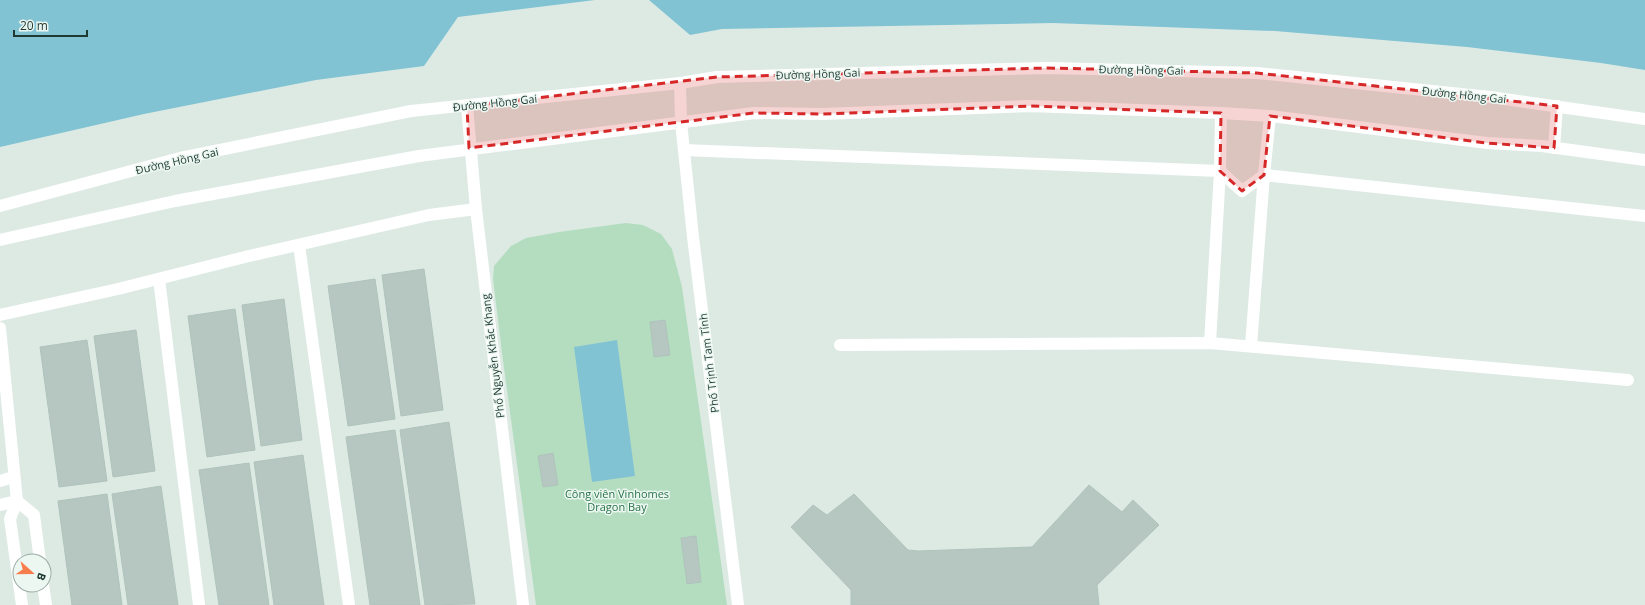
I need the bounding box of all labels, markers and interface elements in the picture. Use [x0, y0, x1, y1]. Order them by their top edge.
scale bar [14, 12, 87, 38]
text: 20 m [20, 17, 48, 34]
street label: Đường Hồng Gai [1099, 61, 1184, 78]
street label: Đường Hồng Gai [775, 65, 861, 82]
street label: Đường Hồng Gai [1421, 83, 1507, 106]
street label: Đường Hồng Gai [452, 91, 538, 114]
street label: Đường Hồng Gai [134, 144, 220, 177]
street label: Phố Nguyễn Khắc Khang [477, 293, 508, 419]
street label: Phố Trịnh Tam Tỉnh [695, 312, 722, 414]
park label: Công viên Vinhomes Dragon Bay [565, 486, 669, 514]
north arrow [12, 553, 52, 593]
text: B [33, 571, 50, 583]

